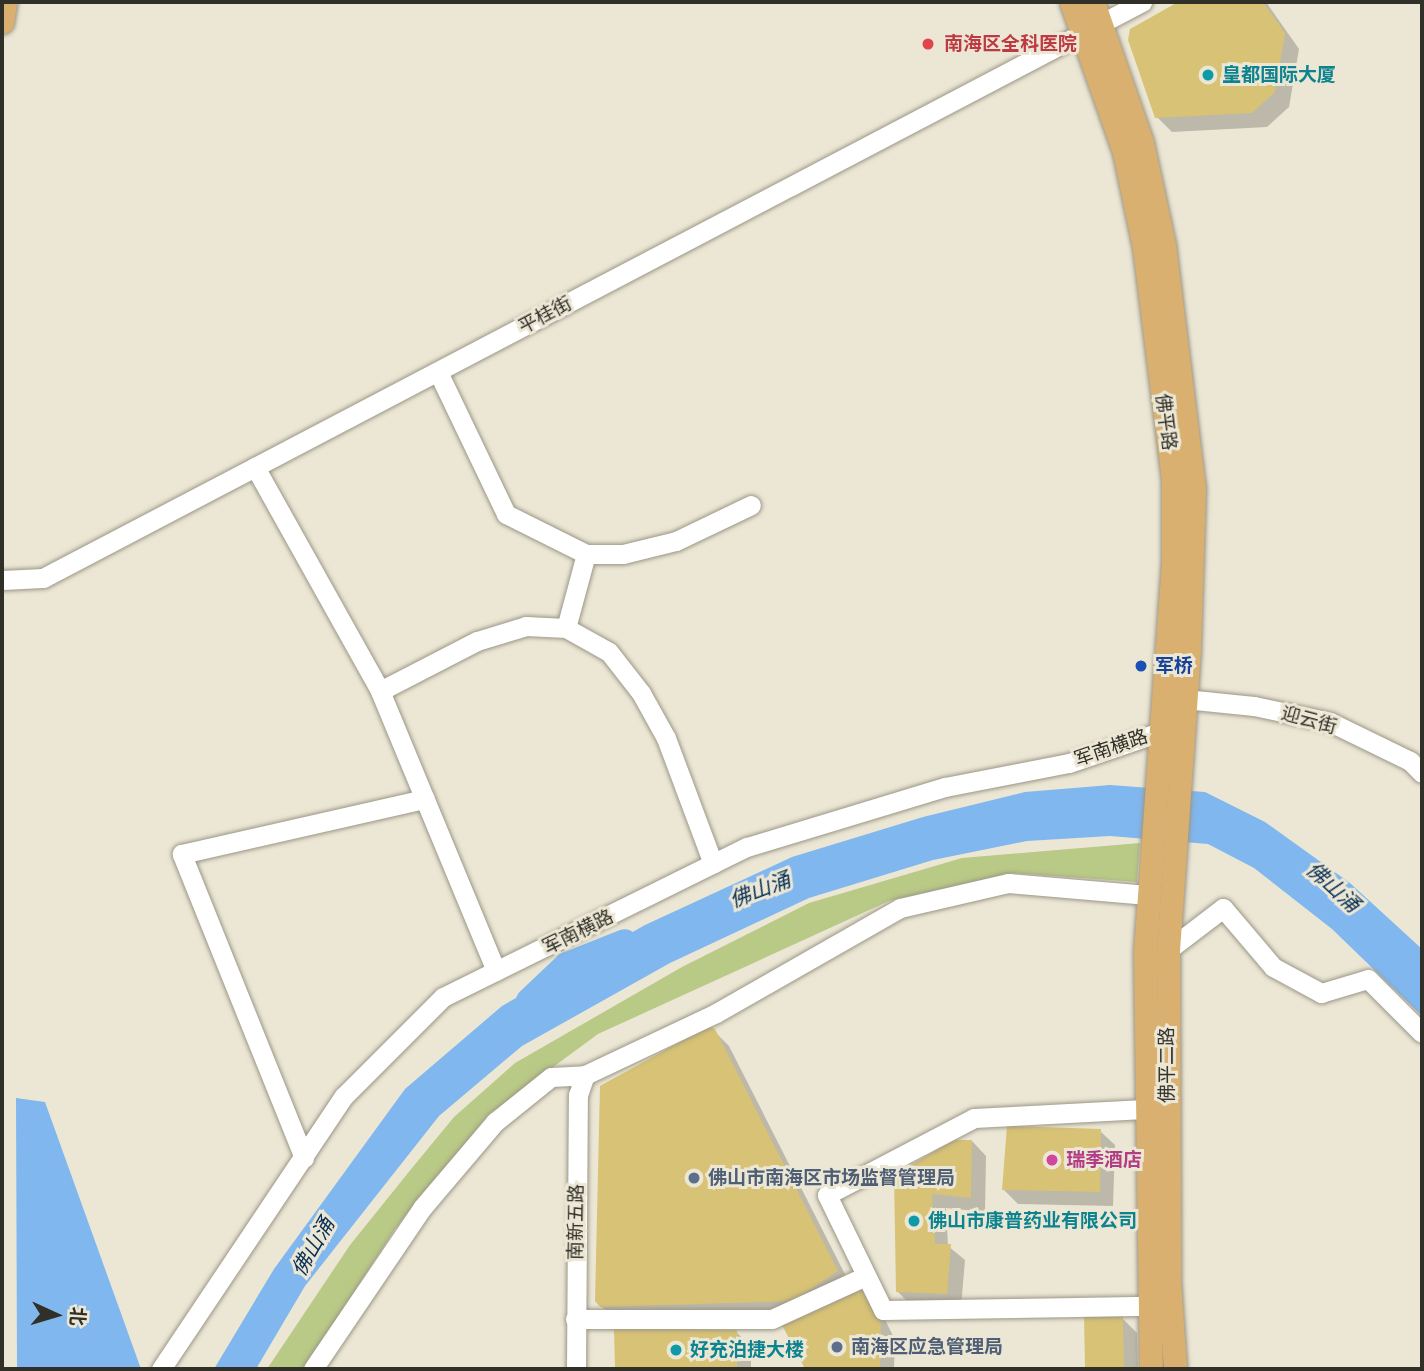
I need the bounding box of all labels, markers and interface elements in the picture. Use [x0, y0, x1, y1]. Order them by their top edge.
place label: 南海区全科医院 [944, 33, 1077, 55]
marker: 南海区全科医院 [918, 34, 938, 54]
place label: 皇都国际大厦 [1222, 64, 1336, 86]
marker: 皇都国际大厦 [1200, 67, 1216, 83]
street label: 平桂街 [514, 292, 576, 338]
street label: 佛平路 [1151, 392, 1181, 452]
place label: 军桥 [1155, 655, 1193, 677]
marker: 军桥 [1133, 658, 1149, 674]
street label: 迎云街 [1279, 702, 1339, 738]
street label: 军南横路 [1071, 725, 1151, 771]
water label: 佛山涌 [1301, 857, 1365, 917]
water label: 佛山涌 [726, 867, 794, 913]
street label: 军南横路 [539, 905, 617, 959]
street label: 佛平二路 [1156, 1027, 1178, 1103]
place label: 瑞季酒店 [1066, 1149, 1142, 1171]
marker: 瑞季酒店 [1044, 1152, 1060, 1168]
place label: 佛山市南海区市场监督管理局 [708, 1167, 955, 1189]
marker: 佛山市南海区市场监督管理局 [686, 1170, 702, 1186]
street label: 南新五路 [564, 1184, 588, 1260]
place label: 佛山市康普药业有限公司 [928, 1210, 1137, 1232]
water label: 佛山涌 [286, 1213, 340, 1281]
marker: 佛山市康普药业有限公司 [906, 1213, 922, 1229]
north arrow [21, 1280, 91, 1350]
text: 北 [64, 1306, 91, 1327]
place label: 南海区应急管理局 [851, 1336, 1003, 1358]
place label: 好充泊捷大楼 [690, 1339, 804, 1361]
marker: 南海区应急管理局 [829, 1339, 845, 1355]
marker: 好充泊捷大楼 [668, 1342, 684, 1358]

